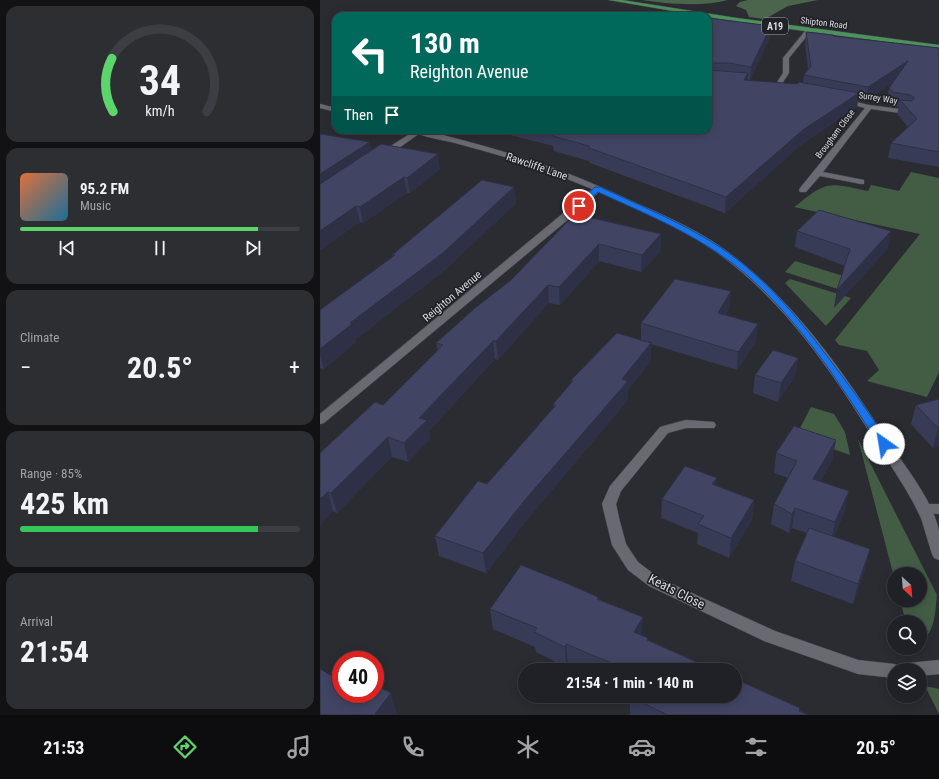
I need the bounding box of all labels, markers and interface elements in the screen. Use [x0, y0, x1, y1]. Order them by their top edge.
street label: Shipton Road [800, 15, 848, 31]
road number: A19 [762, 18, 788, 34]
text: 130 m [410, 27, 480, 60]
icon: left [344, 28, 396, 80]
text: 34 [139, 56, 181, 105]
text: Reighton Avenue [410, 61, 529, 82]
street label: Surrey Way [858, 90, 898, 106]
text: km/h [145, 102, 175, 118]
icon: arrive [381, 104, 403, 126]
text: Then [344, 106, 373, 124]
street label: Brougham Close [813, 108, 857, 160]
street label: Rawcliffe Lane [505, 150, 569, 183]
text: 95.2 FM [80, 180, 129, 198]
pin [562, 189, 596, 223]
icon: arrive [568, 195, 590, 217]
text: Music [80, 198, 111, 213]
icon: previous [56, 237, 78, 259]
icon: pause [149, 237, 171, 259]
icon: next [242, 237, 264, 259]
street label: Reighton Avenue [420, 268, 484, 325]
text: Climate [20, 330, 59, 345]
text: 20.5° [127, 350, 193, 385]
text: − [20, 355, 31, 380]
text: + [289, 355, 300, 380]
position arrow [863, 423, 905, 465]
text: Range · 85% [20, 466, 82, 481]
text: 425 km [20, 486, 109, 521]
north arrow [887, 567, 927, 607]
map controls [887, 567, 927, 703]
street label: Keats Close [646, 571, 707, 612]
text: Arrival [20, 614, 53, 629]
button: search [887, 615, 927, 655]
text: 21:54 [20, 634, 89, 669]
speed limit sign: 40 [332, 651, 384, 703]
button: layers [887, 663, 927, 703]
text: 21:54 · 1 min · 140 m [566, 674, 694, 692]
icon: directions [171, 733, 199, 761]
icon: music [285, 733, 313, 761]
icon: phone [399, 733, 427, 761]
icon: climate [514, 733, 542, 761]
icon: car [628, 733, 656, 761]
icon: filters [742, 733, 770, 761]
text: 21:53 [43, 737, 84, 758]
text: 20.5° [856, 737, 896, 758]

